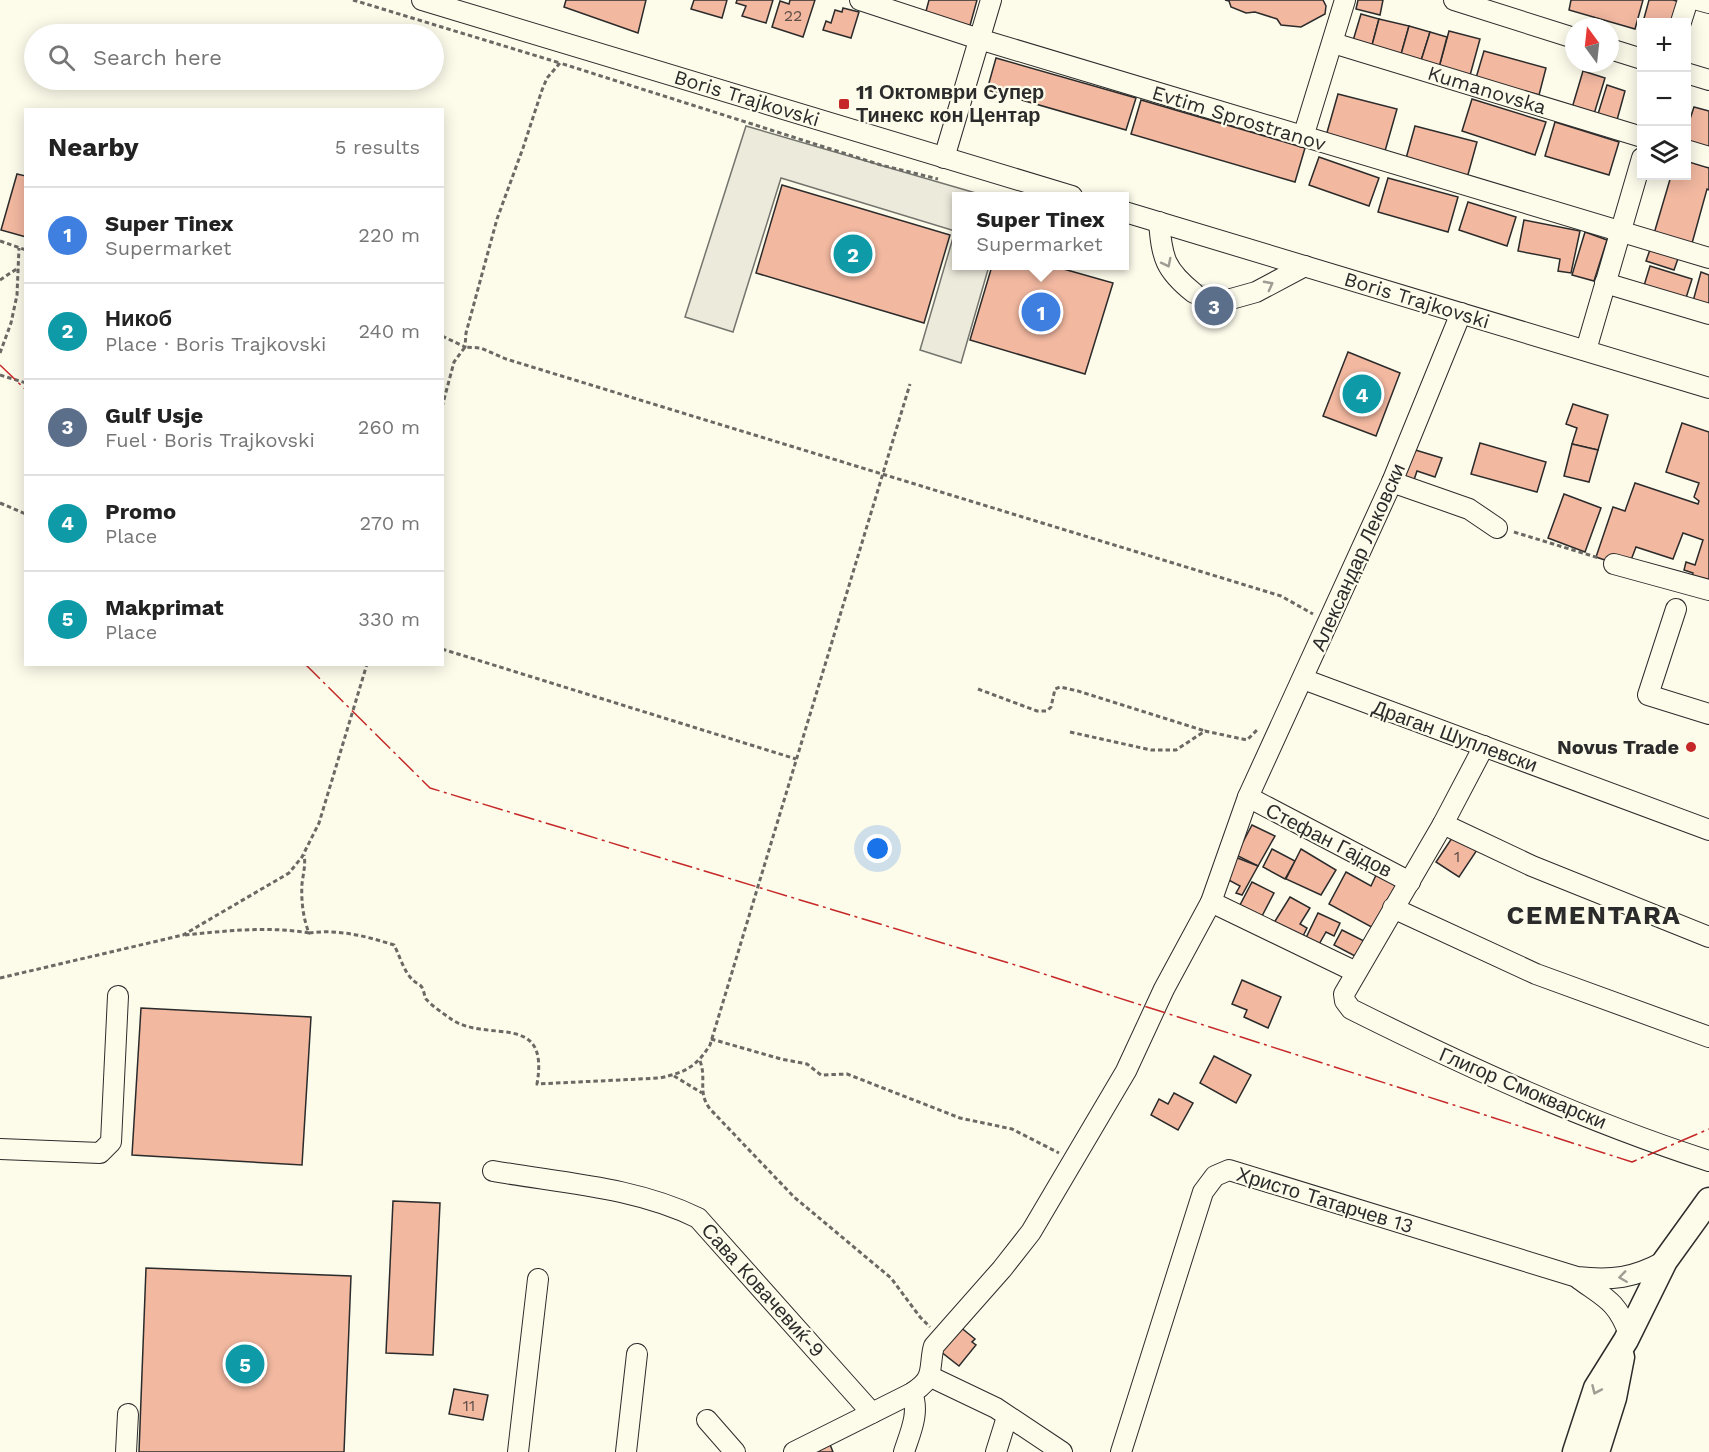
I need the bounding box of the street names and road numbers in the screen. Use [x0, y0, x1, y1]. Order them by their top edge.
street label: Kumanovska [1425, 61, 1549, 119]
street label: Boris Trajkovski [671, 64, 823, 132]
street label: Evtim Sprostranov [1149, 80, 1329, 156]
street label: Boris Trajkovski [1341, 266, 1493, 334]
street label: Александар Лековски [1306, 460, 1410, 654]
street label: Драган Шуплевски [1369, 695, 1541, 777]
street label: Стефан Гајдов [1262, 798, 1396, 882]
street label: Глигор Смокварски [1436, 1042, 1610, 1134]
street label: Христо Татарчев 13 [1234, 1162, 1416, 1238]
street label: Сава Ковачевиќ-9 [696, 1218, 830, 1362]

